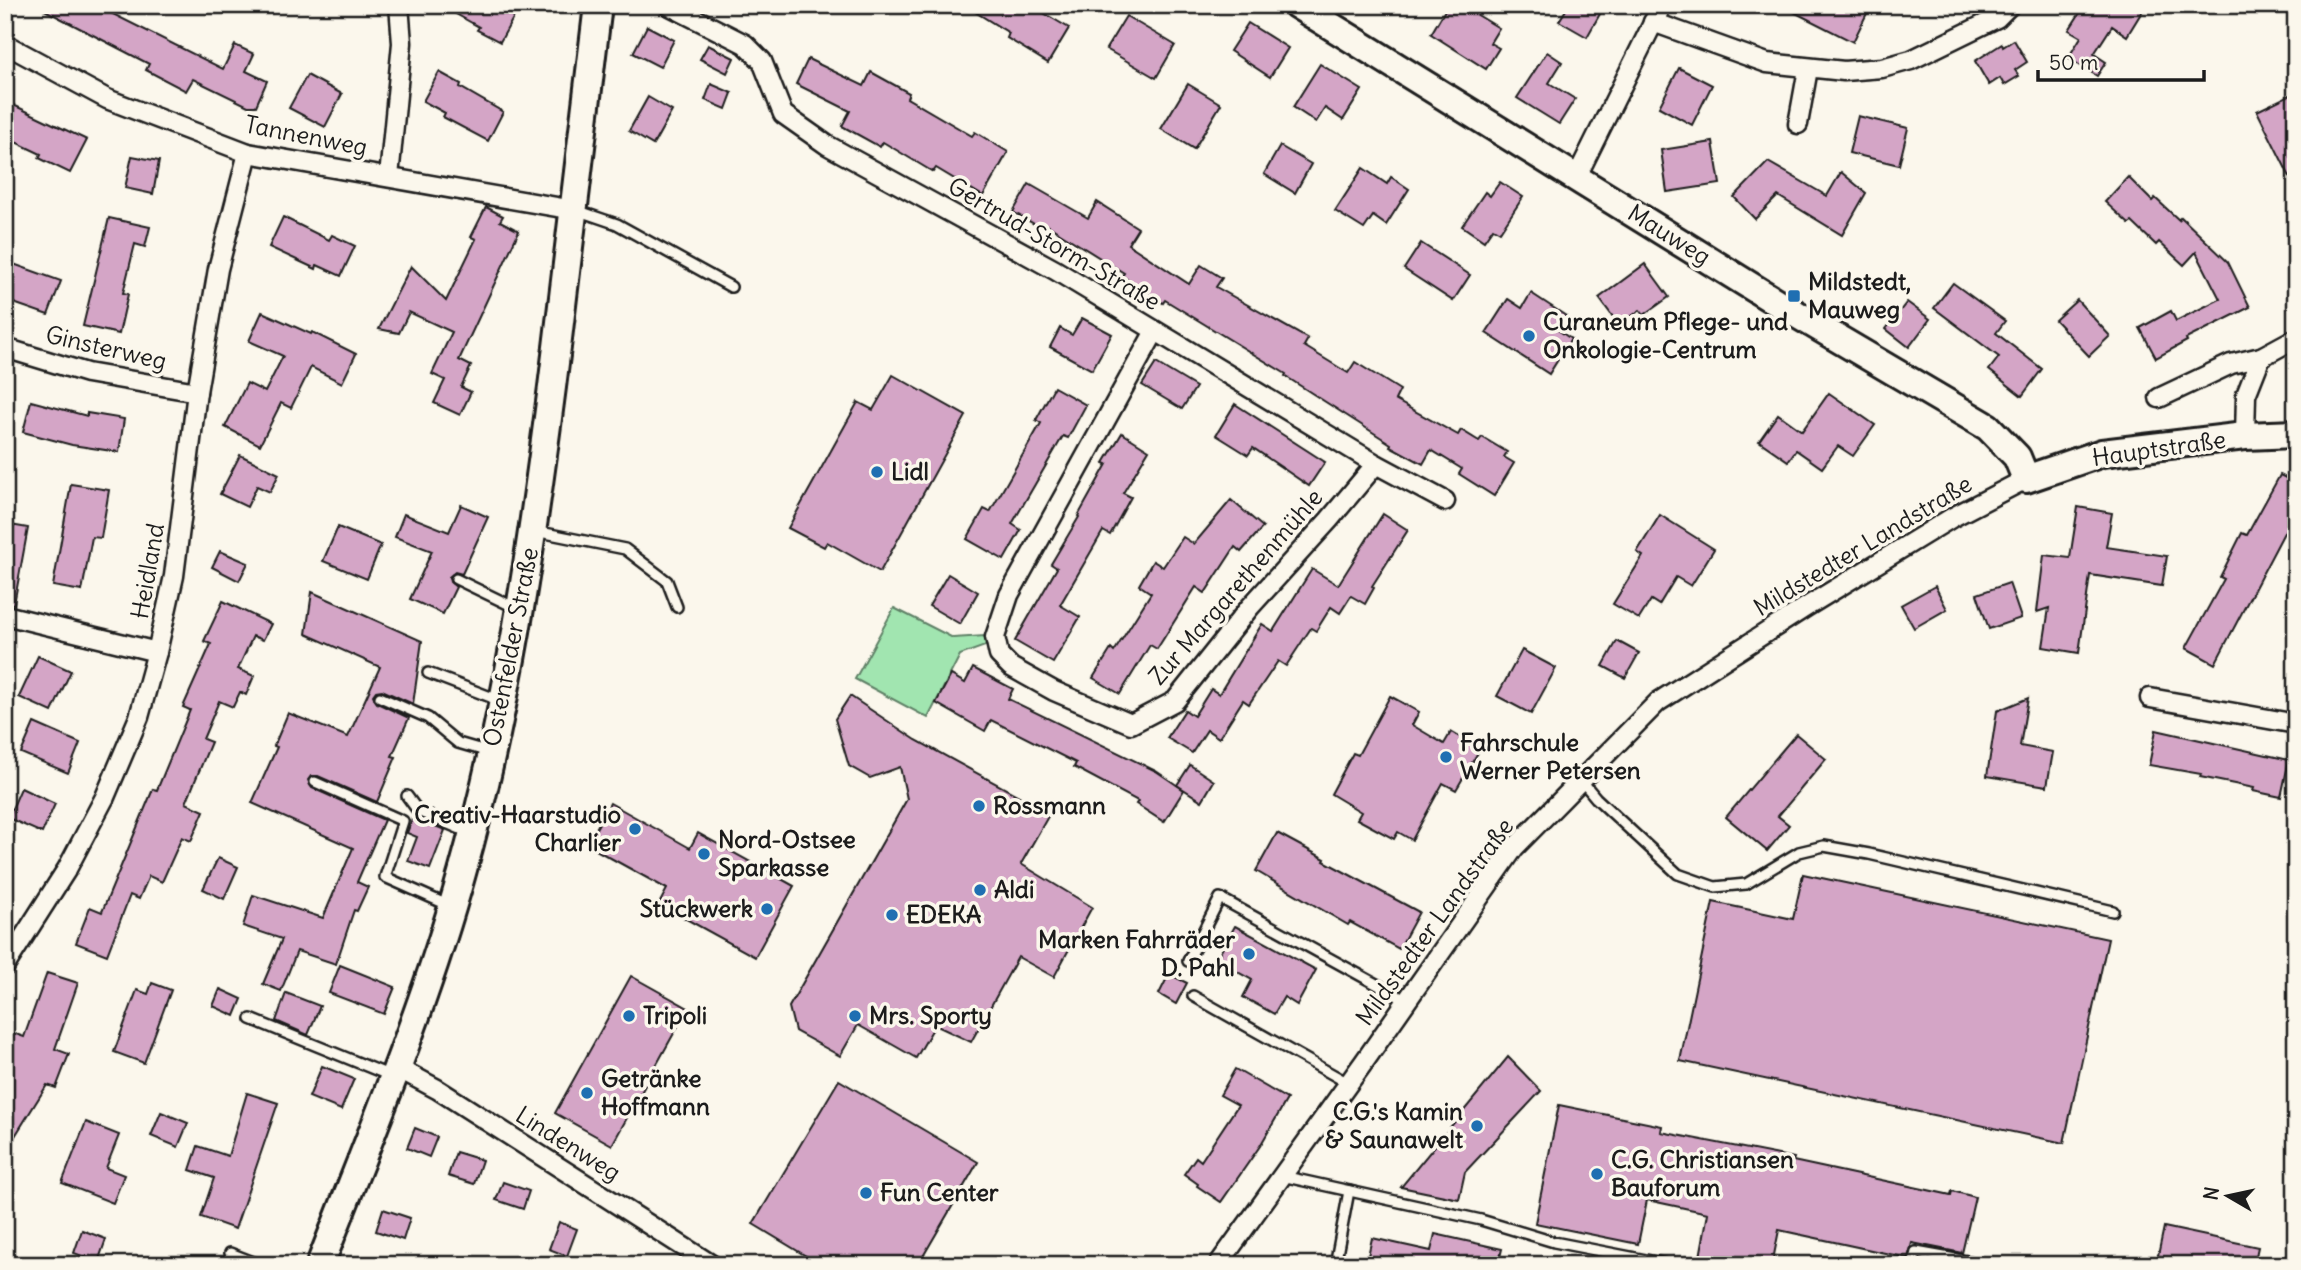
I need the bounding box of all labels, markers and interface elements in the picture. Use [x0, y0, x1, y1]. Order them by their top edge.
scale bar [2038, 38, 2205, 82]
text: 50 m [2049, 49, 2098, 76]
street label: Tannenweg [242, 108, 370, 162]
street label: Gertrud-Storm-Straße [943, 170, 1166, 316]
street label: Mauweg [1623, 197, 1717, 271]
place label: Mildstedt, Mauweg [1808, 266, 1911, 324]
marker: Mildstedt, Mauweg [1786, 288, 1802, 304]
place label: Curaneum Pflege- und Onkologie-Centrum [1543, 306, 1788, 364]
street label: Ginsterweg [43, 319, 170, 376]
marker: Curaneum Pflege- und Onkologie-Centrum [1521, 328, 1537, 344]
street label: Hauptstraße [2090, 424, 2228, 472]
place label: Lidl [891, 456, 929, 486]
marker: Lidl [869, 464, 885, 480]
street label: Mildstedter Landstraße [1748, 468, 1977, 622]
street label: Zur Margarethenmühle [1142, 482, 1329, 691]
street label: Heidland [124, 521, 170, 621]
street label: Ostenfelder Straße [476, 545, 544, 749]
place label: Fahrschule Werner Petersen [1460, 727, 1641, 785]
marker: Fahrschule Werner Petersen [1438, 749, 1454, 765]
place label: Rossmann [993, 790, 1106, 820]
marker: Rossmann [971, 798, 987, 814]
place label: Creativ-Haarstudio Charlier [414, 799, 621, 857]
street label: Mildstedter Landstraße [1349, 812, 1520, 1031]
marker: Creativ-Haarstudio Charlier [627, 821, 643, 837]
place label: Nord-Ostsee Sparkasse [718, 824, 856, 882]
marker: Nord-Ostsee Sparkasse [696, 846, 712, 862]
place label: Aldi [994, 874, 1034, 904]
marker: Aldi [972, 882, 988, 898]
place label: Stückwerk [640, 893, 753, 923]
place label: EDEKA [906, 899, 981, 929]
marker: Stückwerk [759, 901, 775, 917]
marker: EDEKA [884, 907, 900, 923]
place label: Marken Fahrräder D. Pahl [1038, 924, 1235, 982]
marker: Marken Fahrräder D. Pahl [1241, 946, 1257, 962]
place label: Tripoli [643, 1000, 707, 1030]
place label: Mrs. Sporty [869, 1000, 992, 1030]
marker: Tripoli [621, 1008, 637, 1024]
marker: Mrs. Sporty [847, 1008, 863, 1024]
place label: Getränke Hoffmann [601, 1063, 710, 1121]
marker: Getränke Hoffmann [579, 1085, 595, 1101]
place label: C.G.'s Kamin & Saunawelt [1325, 1096, 1464, 1154]
street label: Lindenweg [510, 1099, 627, 1187]
marker: C.G.'s Kamin & Saunawelt [1469, 1118, 1485, 1134]
place label: C.G. Christiansen Bauforum [1611, 1144, 1794, 1202]
north arrow [2192, 1162, 2262, 1232]
marker: C.G. Christiansen Bauforum [1589, 1166, 1605, 1182]
place label: Fun Center [880, 1177, 999, 1207]
marker: Fun Center [858, 1185, 874, 1201]
text: N [2198, 1185, 2224, 1202]

